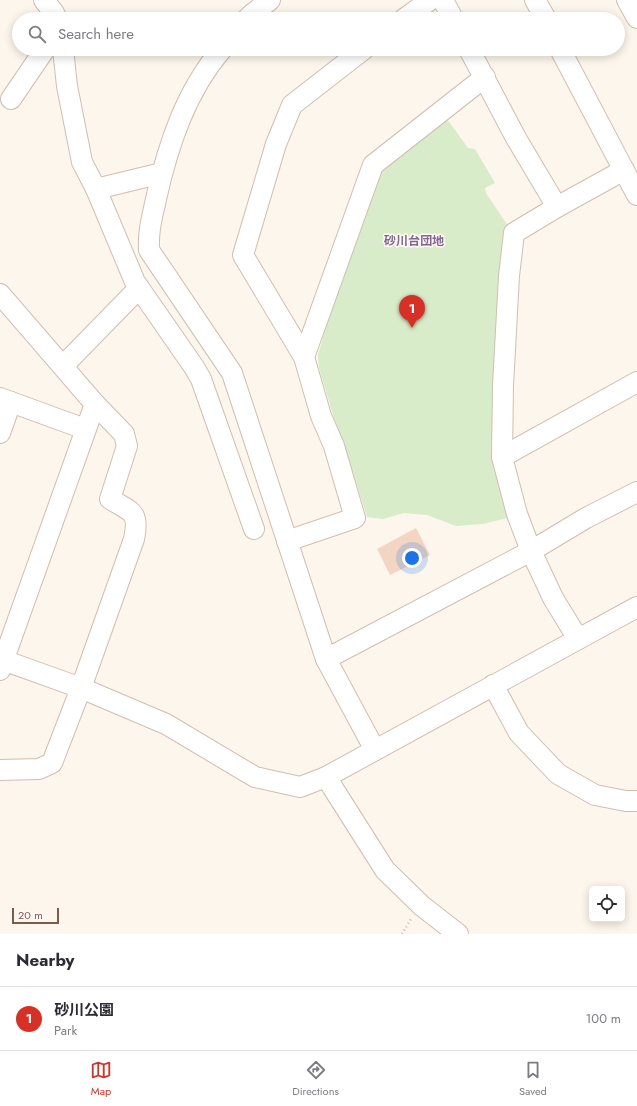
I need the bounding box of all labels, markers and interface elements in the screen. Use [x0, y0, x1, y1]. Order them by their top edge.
search box [12, 12, 625, 56]
icon: search [26, 23, 48, 45]
text: Search here [58, 23, 134, 45]
district label: 砂川台団地 [383, 232, 444, 250]
pin: 1 [399, 295, 425, 328]
your location [402, 548, 422, 568]
map controls [589, 886, 625, 922]
button: locate [589, 886, 625, 922]
scale bar [12, 906, 59, 925]
text: 20 m [18, 907, 43, 923]
text: Nearby [16, 948, 74, 972]
text: 砂川公園 [54, 999, 114, 1021]
text: 1 [26, 1009, 32, 1028]
text: 100 m [586, 1009, 621, 1028]
text: Park [54, 1021, 77, 1040]
tab: Map [90, 1059, 112, 1099]
tab: Directions [292, 1059, 339, 1099]
tab: Saved [519, 1059, 547, 1099]

